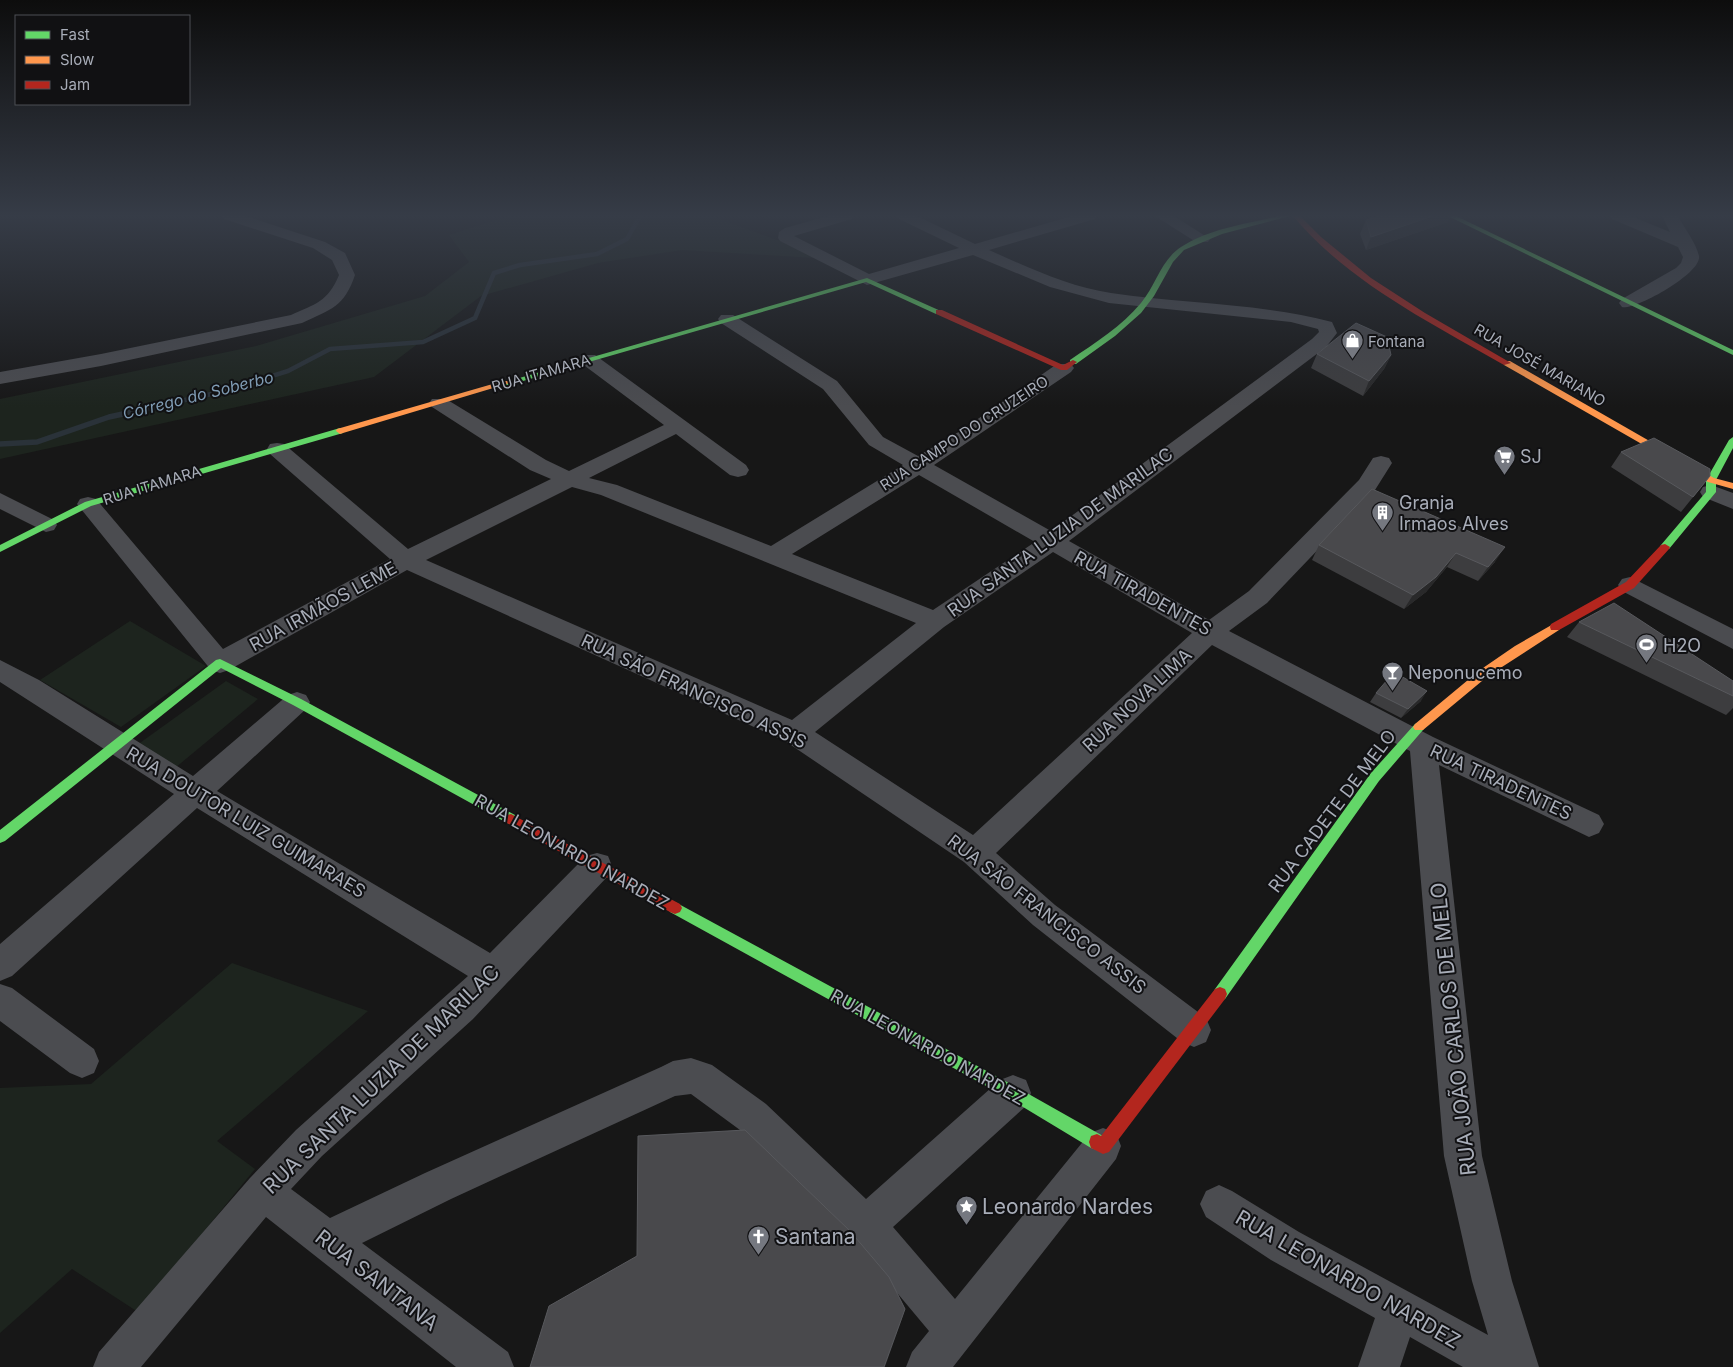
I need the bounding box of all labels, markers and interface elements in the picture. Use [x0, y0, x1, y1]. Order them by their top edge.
legend [15, 15, 190, 105]
text: Fast [60, 25, 90, 44]
text: Slow [60, 50, 94, 69]
text: Jam [60, 75, 90, 94]
street label: RUA JOSÉ MARIANO [1471, 320, 1609, 410]
shop icon: Fontana [1340, 329, 1364, 360]
place label: Fontana [1368, 332, 1425, 351]
street label: RUA ITAMARA [489, 350, 593, 396]
water label: Córrego do Soberbo [120, 367, 276, 423]
street label: RUA CAMPO DO CRUZEIRO [876, 371, 1052, 495]
street label: RUA SANTA LUZIA DE MARILAC [943, 443, 1177, 621]
supermarket icon: SJ [1492, 444, 1516, 475]
place label: SJ [1520, 446, 1542, 467]
street label: RUA ITAMARA [101, 461, 203, 509]
place label: Granja Irmaos Alves [1399, 492, 1509, 534]
building icon: Granja Irmaos Alves [1371, 500, 1395, 531]
street label: RUA TIRADENTES [1071, 547, 1215, 639]
street label: RUA IRMÃOS LEME [245, 556, 400, 655]
street label: RUA SÃO FRANCISCO ASSIS [578, 629, 810, 752]
sports icon: H2O [1635, 633, 1659, 664]
place label: H2O [1663, 635, 1701, 656]
street label: RUA NOVA LIMA [1078, 644, 1196, 756]
bar icon: Neponucemo [1380, 660, 1404, 691]
place label: Neponucemo [1408, 662, 1523, 683]
street label: RUA CADETE DE MELO [1264, 726, 1400, 896]
street label: RUA TIRADENTES [1427, 740, 1575, 824]
street label: RUA DOUTOR LUIZ GUIMARAES [123, 742, 369, 902]
street label: RUA LEONARDO NARDEZ [471, 790, 673, 914]
street label: RUA SÃO FRANCISCO ASSIS [944, 829, 1151, 998]
street label: RUA JOÃO CARLOS DE MELO [1424, 881, 1481, 1177]
street label: RUA SANTA LUZIA DE MARILAC [258, 959, 504, 1199]
street label: RUA LEONARDO NARDEZ [827, 985, 1029, 1109]
place icon: Leonardo Nardes [954, 1194, 978, 1225]
place label: Leonardo Nardes [982, 1194, 1153, 1219]
street label: RUA LEONARDO NARDEZ [1231, 1204, 1465, 1354]
street label: RUA SANTANA [310, 1224, 444, 1336]
church icon: Santana [747, 1224, 771, 1255]
place label: Santana [775, 1224, 856, 1249]

